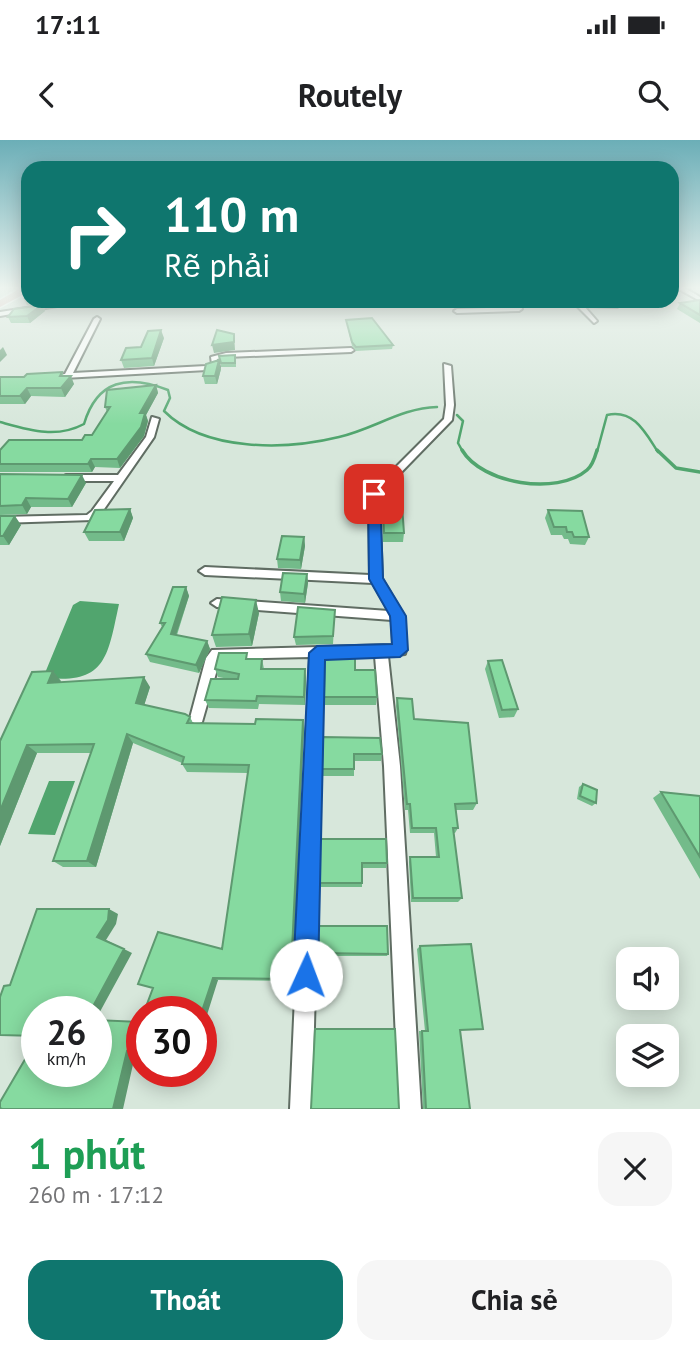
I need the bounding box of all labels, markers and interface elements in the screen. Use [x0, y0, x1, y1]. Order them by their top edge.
text: 17:11 [35, 8, 101, 41]
text: Routely [298, 74, 402, 116]
icon: back [28, 76, 66, 114]
icon: search [634, 76, 672, 114]
text: 110 m [164, 182, 299, 246]
icon: right [49, 189, 140, 280]
text: Rẽ phải [164, 244, 271, 286]
pin [344, 464, 404, 524]
icon: arrive [355, 475, 393, 513]
position arrow [269, 938, 343, 1012]
map controls [616, 947, 679, 1087]
button: sound [616, 947, 679, 1010]
speed limit sign: 30 [126, 996, 217, 1087]
text: 26 [47, 1009, 86, 1055]
button: layers [616, 1024, 679, 1087]
text: km/h [47, 1047, 86, 1070]
text: 1 phút [28, 1126, 145, 1181]
button: close [598, 1132, 672, 1206]
text: 260 m · 17:12 [28, 1180, 164, 1209]
button: Thoát [28, 1260, 343, 1340]
button: Chia sẻ [357, 1260, 672, 1340]

